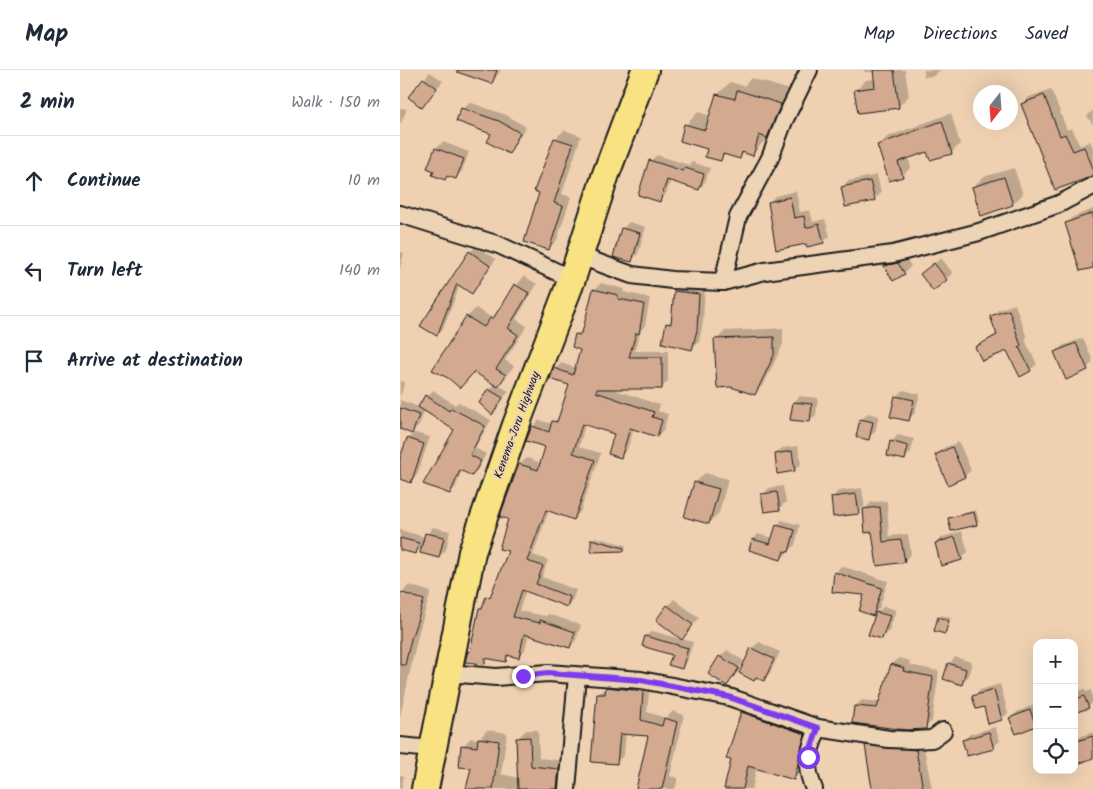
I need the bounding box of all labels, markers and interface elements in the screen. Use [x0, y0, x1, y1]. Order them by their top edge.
text: Map [25, 15, 68, 54]
text: Map [863, 20, 895, 49]
text: Directions [923, 20, 997, 49]
text: Saved [1025, 20, 1068, 49]
north arrow [973, 85, 1018, 130]
text: 2 min [20, 86, 75, 119]
text: Walk · 150 m [291, 90, 380, 115]
text: Continue [67, 166, 140, 196]
icon: ahead [20, 167, 48, 195]
text: 10 m [348, 168, 380, 193]
text: Turn left [67, 256, 142, 286]
icon: left [20, 257, 48, 285]
text: 140 m [339, 258, 380, 283]
text: Arrive at destination [67, 346, 243, 376]
icon: arrive [20, 347, 48, 375]
street label: Kenema-Joru Highway [489, 368, 545, 481]
map controls [1033, 639, 1078, 774]
button: + [1033, 639, 1078, 684]
route end [512, 665, 535, 688]
button: − [1033, 684, 1078, 729]
button: locate [1033, 729, 1078, 774]
route start [797, 746, 820, 769]

